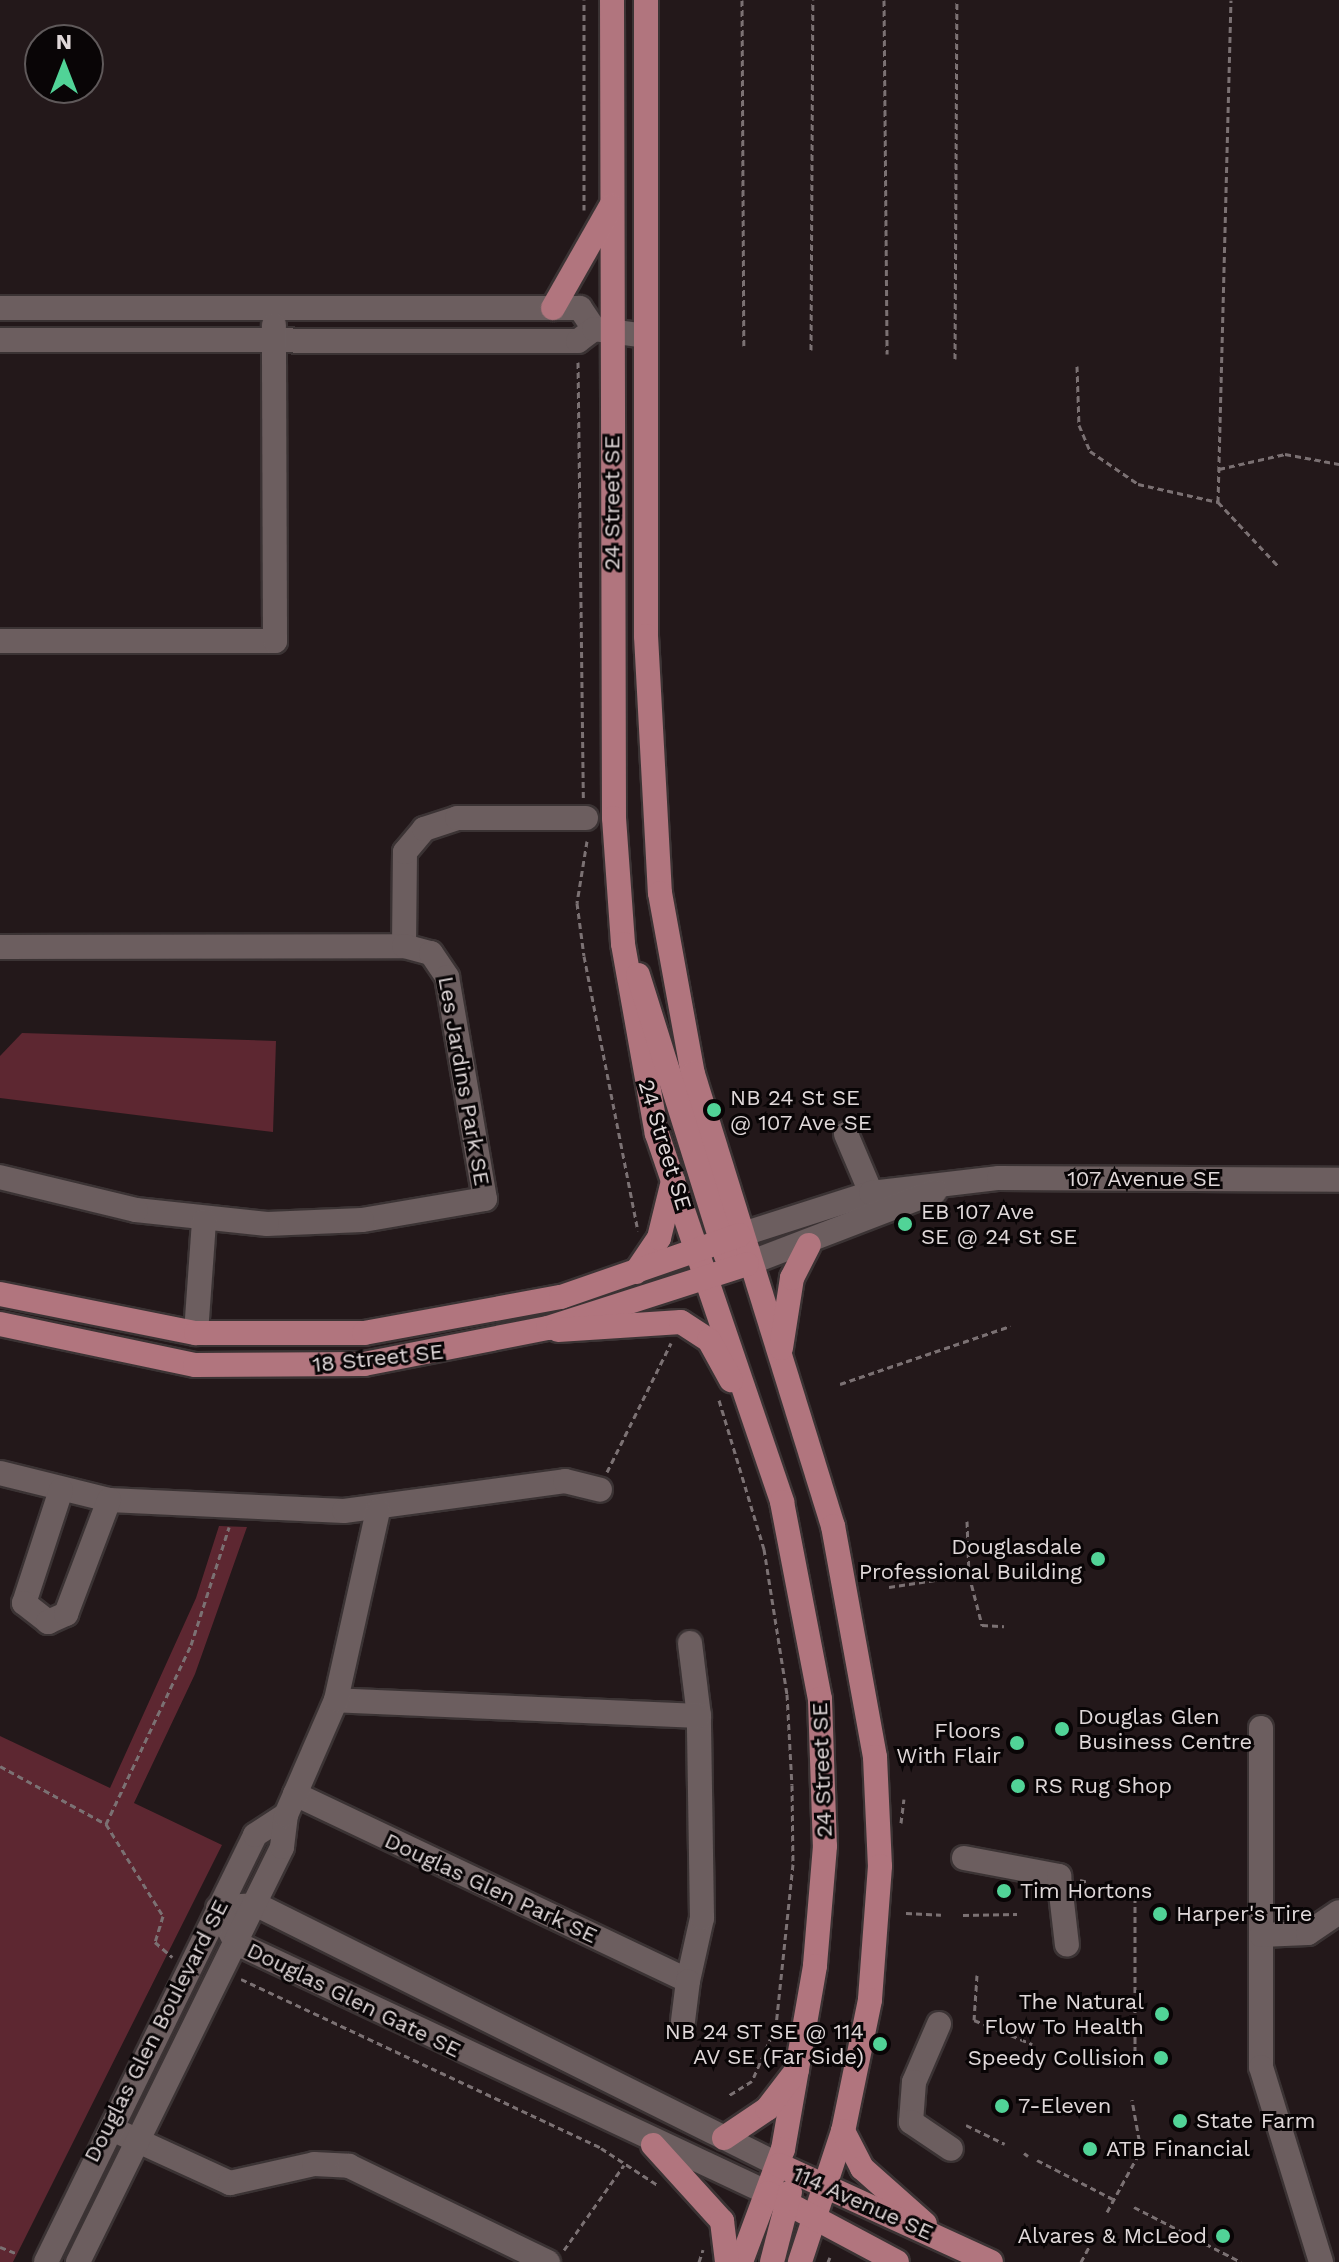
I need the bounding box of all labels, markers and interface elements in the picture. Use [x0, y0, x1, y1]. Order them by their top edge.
north arrow [24, 24, 104, 104]
text: N [56, 29, 72, 54]
street label: 24 Street SE [599, 436, 625, 570]
street label: Les Jardins Park SE [433, 974, 495, 1188]
street label: 24 Street SE [633, 1077, 697, 1213]
place label: NB 24 St SE @ 107 Ave SE [730, 1084, 874, 1136]
marker: NB 24 St SE @ 107 Ave SE [705, 1101, 723, 1119]
street label: 107 Avenue SE [1066, 1166, 1222, 1192]
place label: EB 107 Ave SE @ 24 St SE [921, 1198, 1077, 1250]
marker: EB 107 Ave SE @ 24 St SE [896, 1215, 914, 1233]
street label: 18 Street SE [311, 1338, 445, 1378]
place label: Douglasdale Professional Building [858, 1533, 1082, 1584]
marker: Douglasdale Professional Building [1089, 1550, 1107, 1568]
street label: 24 Street SE [806, 1702, 838, 1838]
place label: Douglas Glen Business Centre [1078, 1703, 1252, 1754]
place label: Floors With Flair [896, 1717, 1001, 1768]
marker: Douglas Glen Business Centre [1053, 1720, 1071, 1738]
marker: Floors With Flair [1008, 1734, 1026, 1752]
place label: RS Rug Shop [1034, 1773, 1172, 1799]
marker: RS Rug Shop [1009, 1777, 1027, 1795]
street label: Douglas Glen Park SE [380, 1827, 602, 1949]
place label: Tim Hortons [1020, 1878, 1152, 1904]
marker: Tim Hortons [995, 1882, 1013, 1900]
street label: Douglas Glen Boulevard SE [78, 1895, 234, 2167]
place label: Harper's Tire [1176, 1901, 1313, 1927]
marker: Harper's Tire [1151, 1905, 1169, 1923]
street label: Douglas Glen Gate SE [243, 1937, 465, 2063]
place label: The Natural Flow To Health [983, 1988, 1144, 2040]
marker: The Natural Flow To Health [1151, 2003, 1173, 2025]
place label: NB 24 ST SE @ 114 AV SE (Far Side) [664, 2018, 864, 2070]
marker: NB 24 ST SE @ 114 AV SE (Far Side) [871, 2035, 889, 2053]
place label: Speedy Collision [967, 2045, 1145, 2071]
marker: Speedy Collision [1152, 2049, 1170, 2067]
place label: 7-Eleven [1018, 2093, 1111, 2119]
marker: 7-Eleven [993, 2097, 1011, 2115]
place label: State Farm [1196, 2108, 1315, 2134]
marker: State Farm [1171, 2112, 1189, 2130]
place label: ATB Financial [1106, 2136, 1250, 2162]
marker: ATB Financial [1081, 2140, 1099, 2158]
street label: 114 Avenue SE [788, 2160, 938, 2246]
place label: Alvares & McLeod [1018, 2223, 1207, 2249]
marker: Alvares & McLeod [1214, 2227, 1232, 2245]

